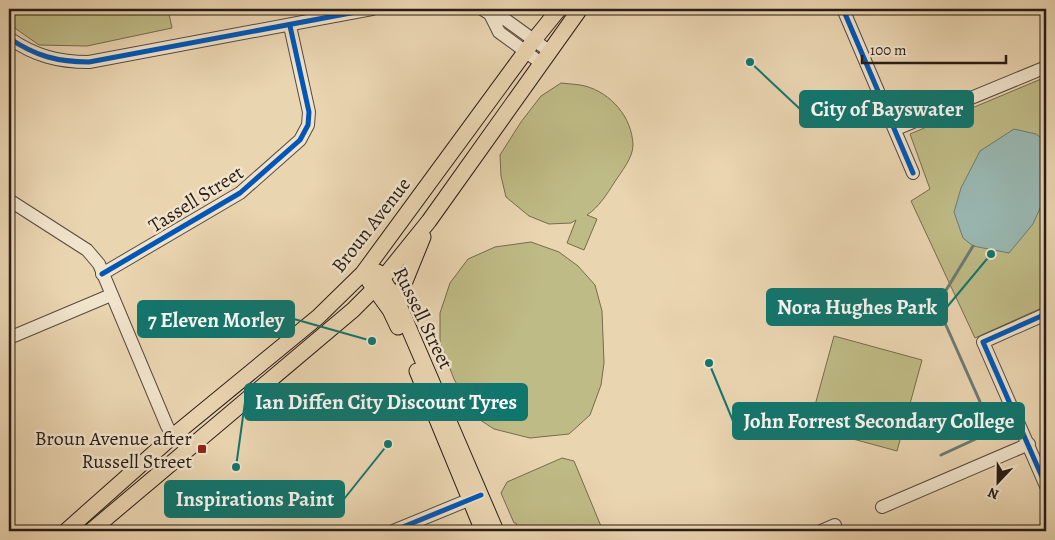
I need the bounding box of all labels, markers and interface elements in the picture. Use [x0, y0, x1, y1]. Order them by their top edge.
scale bar [862, 32, 1006, 64]
text: 100 m [870, 40, 907, 60]
callout: City of Bayswater [800, 91, 973, 127]
text: City of Bayswater [811, 95, 964, 123]
street label: Tassell Street [143, 159, 249, 239]
street label: Broun Avenue [325, 172, 417, 278]
street label: Russell Street [387, 262, 460, 374]
callout: Nora Hughes Park [767, 289, 947, 325]
text: Nora Hughes Park [777, 293, 937, 321]
callout: 7 Eleven Morley [138, 301, 294, 337]
text: 7 Eleven Morley [148, 306, 286, 334]
callout: Ian Diffen City Discount Tyres [245, 384, 527, 420]
text: Ian Diffen City Discount Tyres [255, 388, 517, 416]
callout: John Forrest Secondary College [733, 403, 1024, 439]
text: John Forrest Secondary College [743, 407, 1015, 435]
place label: Broun Avenue after Russell Street [35, 425, 192, 475]
marker: Broun Avenue after Russell Street [196, 443, 208, 455]
north arrow [972, 458, 1022, 508]
callout: Inspirations Paint [165, 481, 344, 517]
text: N [985, 483, 1002, 504]
text: Inspirations Paint [176, 485, 334, 513]

